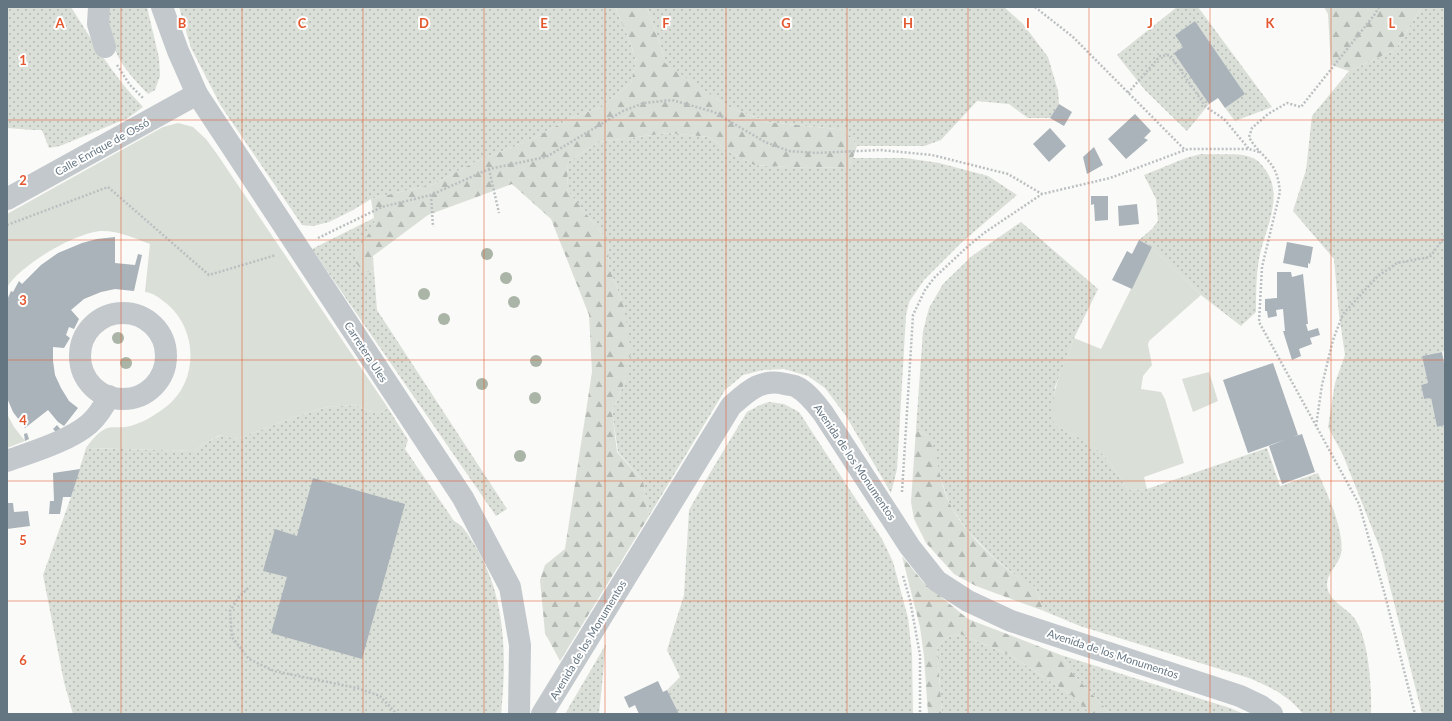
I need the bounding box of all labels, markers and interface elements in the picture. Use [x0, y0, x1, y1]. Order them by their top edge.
text: A [54, 15, 65, 31]
text: B [178, 15, 187, 31]
text: C [298, 15, 307, 31]
text: D [419, 15, 429, 31]
text: E [540, 15, 548, 31]
text: F [662, 15, 670, 31]
text: G [781, 15, 791, 31]
text: H [903, 15, 913, 31]
text: I [1026, 15, 1030, 31]
text: J [1147, 15, 1153, 31]
text: K [1266, 15, 1276, 31]
text: L [1389, 15, 1396, 31]
text: 1 [19, 52, 27, 68]
street label: Calle Enrique de Ossó [52, 115, 151, 178]
text: 2 [19, 172, 27, 188]
text: 3 [19, 292, 27, 308]
street label: Carretera Ules [342, 319, 391, 385]
street label: Avenida de los Monumentos [812, 401, 899, 522]
text: 4 [19, 412, 27, 428]
text: 5 [19, 532, 27, 548]
street label: Avenida de los Monumentos [547, 577, 629, 702]
street label: Avenida de los Monumentos [1046, 626, 1181, 681]
text: 6 [19, 652, 27, 668]

